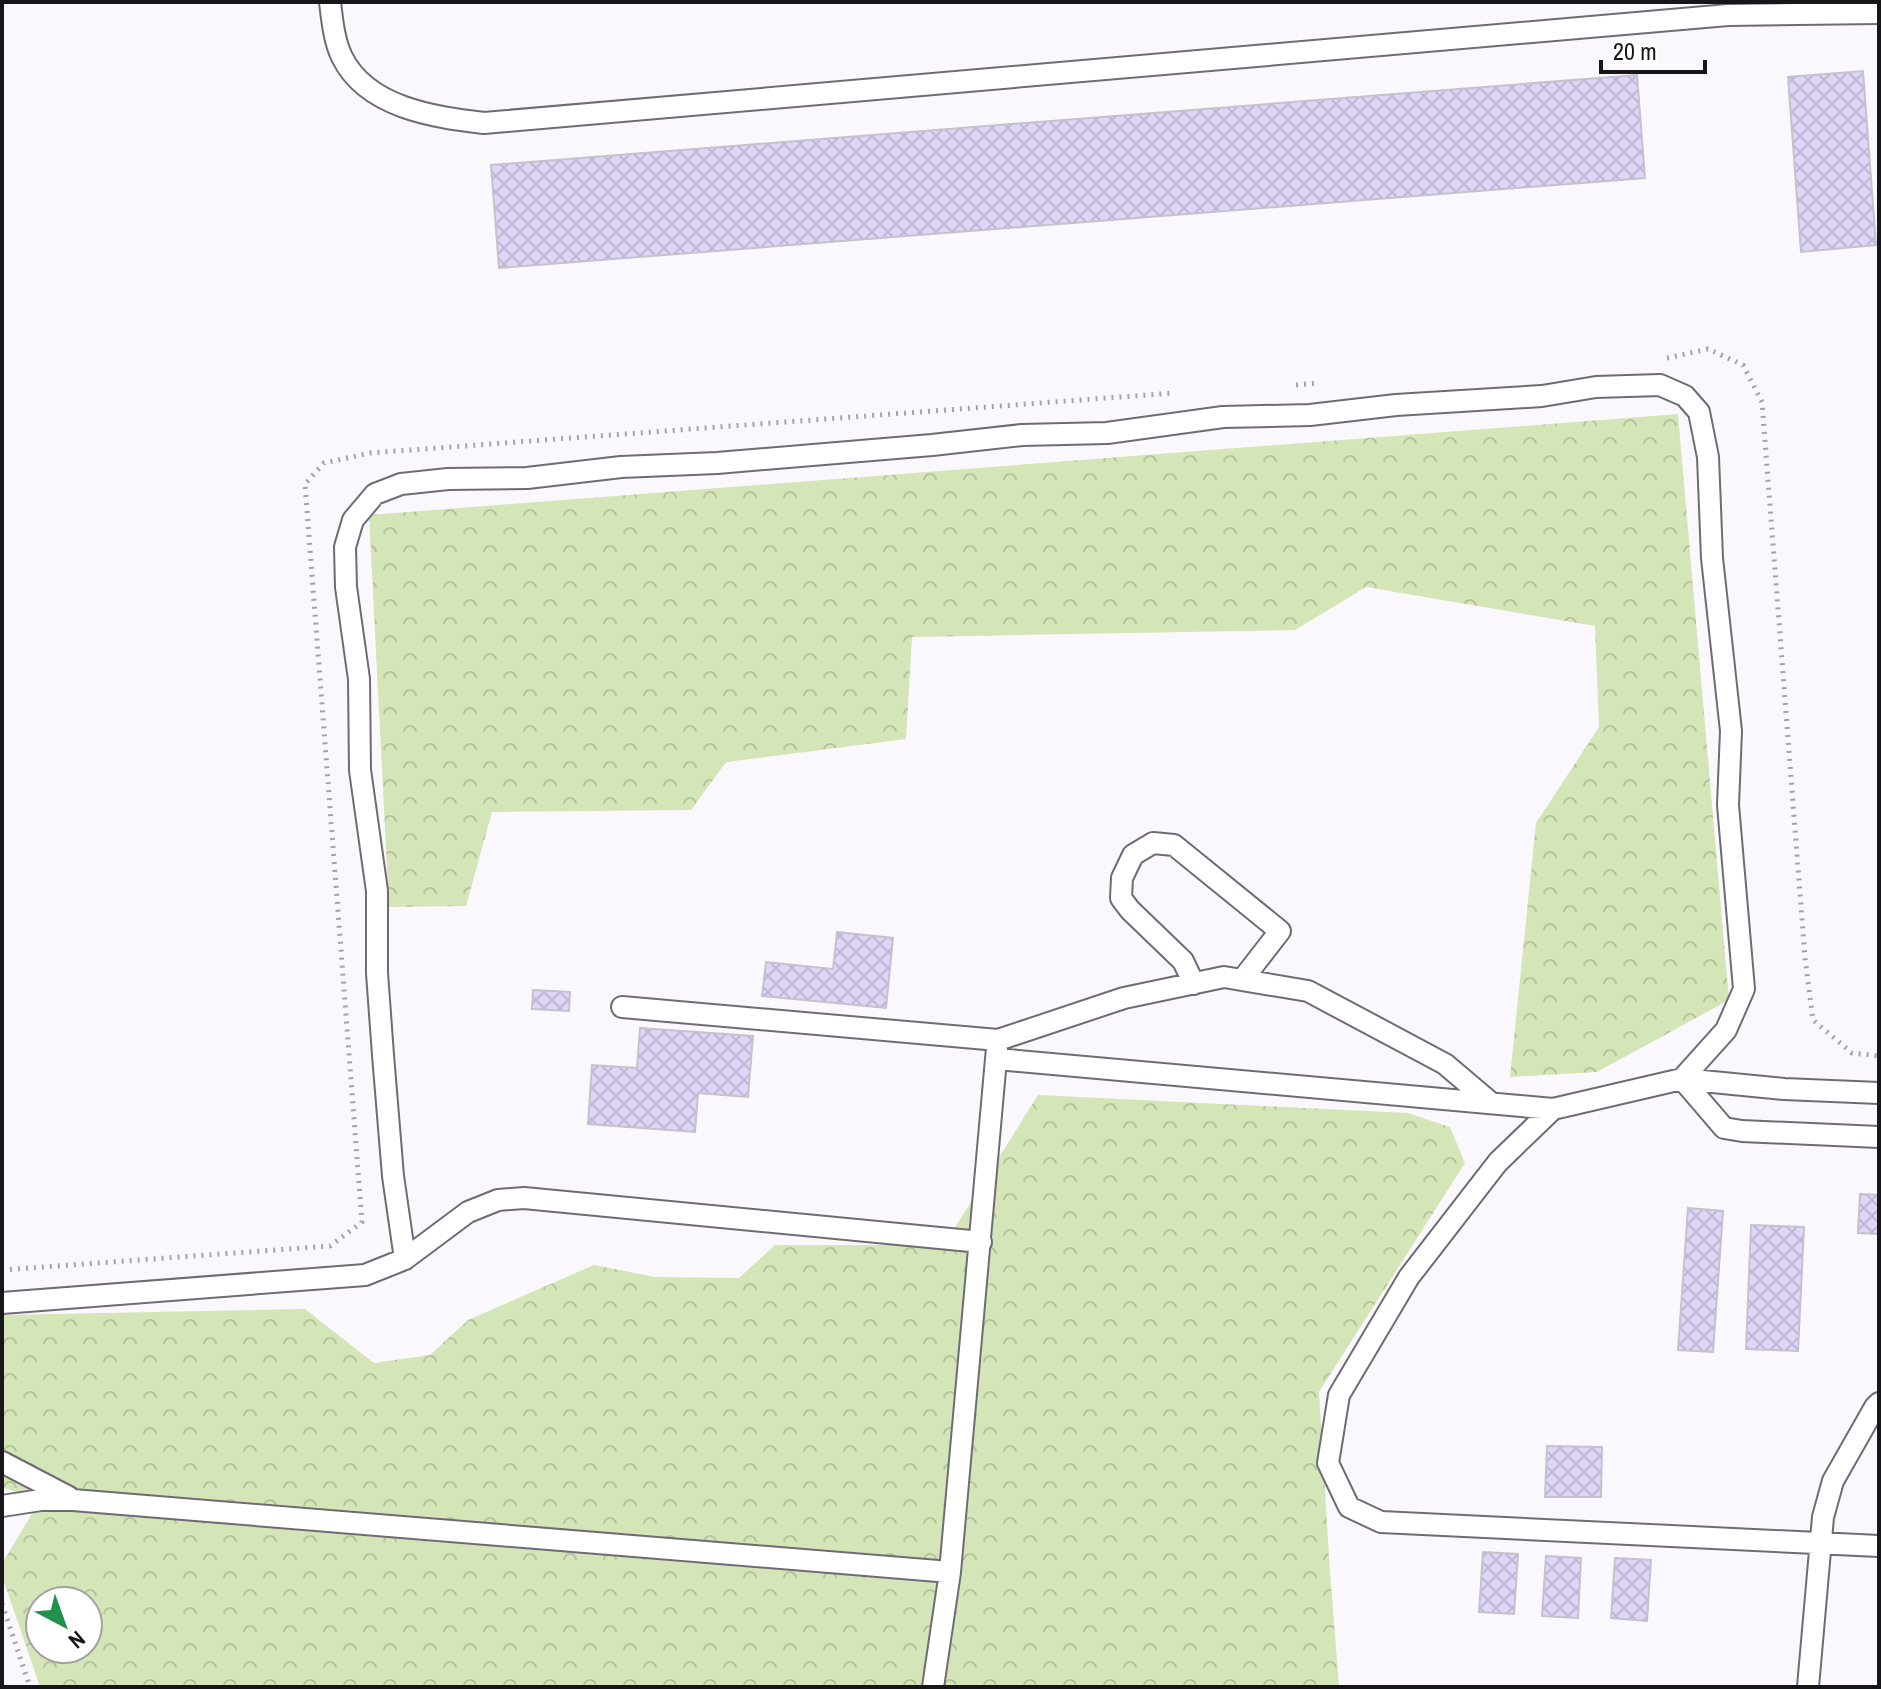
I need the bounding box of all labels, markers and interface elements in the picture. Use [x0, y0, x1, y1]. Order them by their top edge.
scale bar [1601, 24, 1705, 74]
text: 20 m [1613, 35, 1657, 67]
north arrow [24, 1585, 104, 1665]
text: N [62, 1624, 92, 1656]

